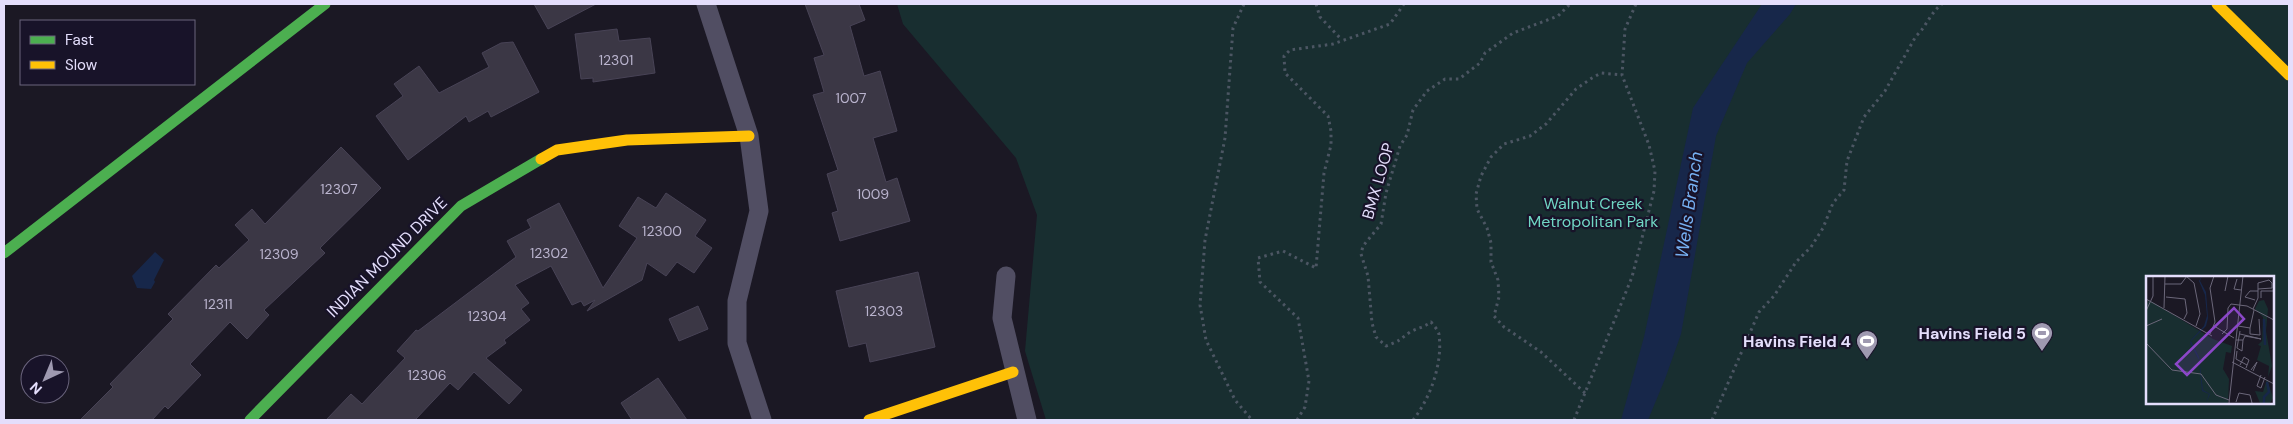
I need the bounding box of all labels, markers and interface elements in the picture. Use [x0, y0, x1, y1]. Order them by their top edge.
legend [20, 20, 195, 85]
text: Fast [65, 30, 94, 50]
house number: 12301 [599, 51, 633, 69]
text: Slow [65, 55, 98, 75]
house number: 1007 [836, 89, 866, 107]
street label: BMX LOOP [1357, 140, 1399, 222]
water label: Wells Branch [1670, 150, 1708, 260]
house number: 12307 [320, 180, 358, 198]
house number: 1009 [857, 185, 889, 203]
street label: INDIAN MOUND DRIVE [322, 192, 452, 322]
park label: Walnut Creek Metropolitan Park [1528, 193, 1658, 232]
house number: 12300 [642, 222, 682, 240]
house number: 12302 [530, 244, 568, 262]
house number: 12309 [259, 245, 299, 263]
inset map [2146, 276, 2273, 404]
house number: 12311 [203, 295, 233, 313]
house number: 12303 [865, 302, 903, 320]
house number: 12304 [468, 307, 507, 325]
sports icon: Havins Field 5 [2030, 321, 2054, 352]
place label: Havins Field 5 [1918, 323, 2026, 344]
sports icon: Havins Field 4 [1855, 329, 1879, 360]
place label: Havins Field 4 [1743, 331, 1851, 352]
north arrow [20, 354, 70, 404]
house number: 12306 [407, 366, 447, 384]
text: N [26, 378, 46, 398]

